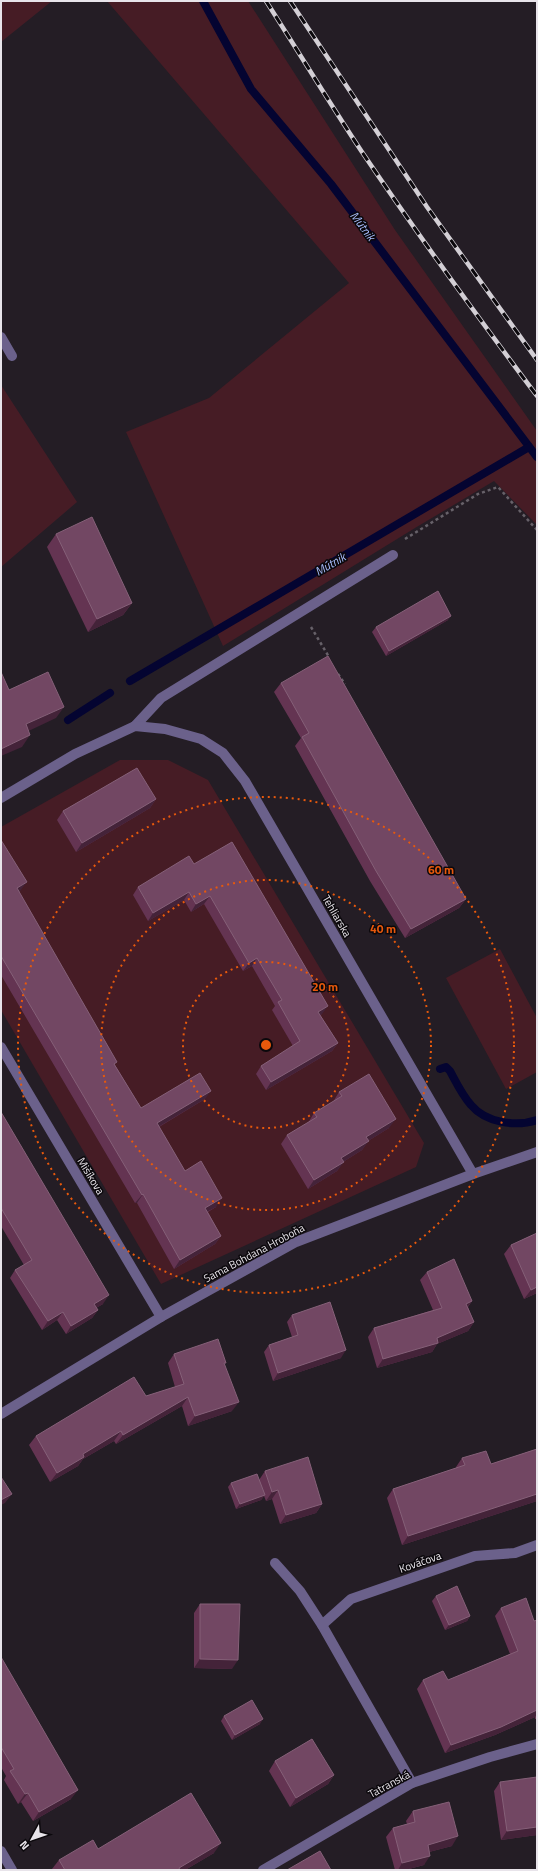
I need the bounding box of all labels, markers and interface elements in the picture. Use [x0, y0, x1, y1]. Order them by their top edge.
water label: Mútnik [345, 207, 381, 246]
water label: Mútnik [311, 547, 350, 580]
text: 60 m [428, 860, 454, 879]
street label: Tehliarska [318, 892, 356, 940]
text: 40 m [370, 919, 396, 938]
text: 20 m [312, 977, 338, 996]
centre of rings [259, 1038, 273, 1052]
street label: Mišíkova [74, 1154, 109, 1198]
street label: Sama Bohdana Hroboňa [201, 1219, 308, 1286]
street label: Kováčova [397, 1547, 444, 1577]
street label: Tatranská [365, 1766, 413, 1802]
north arrow [12, 1819, 52, 1859]
text: N [16, 1837, 33, 1853]

